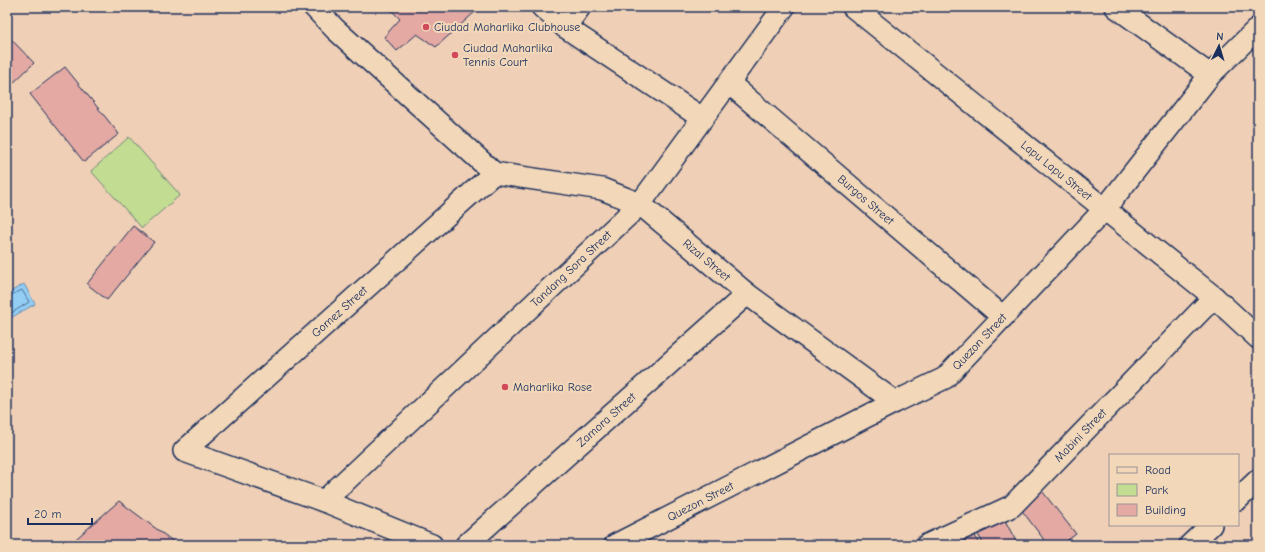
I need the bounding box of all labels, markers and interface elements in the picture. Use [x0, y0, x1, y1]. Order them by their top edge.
place label: Ciudad Maharlika Clubhouse [434, 20, 580, 34]
marker: Ciudad Maharlika Clubhouse [421, 22, 431, 32]
north arrow [1199, 26, 1239, 66]
text: N [1216, 30, 1224, 43]
place label: Ciudad Maharlika Tennis Court [463, 41, 553, 69]
marker: Ciudad Maharlika Tennis Court [450, 50, 460, 60]
street label: Lapu Lapu Street [1018, 138, 1095, 204]
street label: Burgos Street [835, 172, 897, 228]
street label: Tandang Sora Street [528, 227, 615, 310]
street label: Rizal Street [680, 236, 734, 284]
street label: Gomez Street [309, 283, 371, 340]
street label: Quezon Street [949, 310, 1010, 373]
place label: Maharlika Rose [513, 380, 592, 394]
marker: Maharlika Rose [500, 382, 510, 392]
street label: Zamora Street [574, 389, 639, 450]
street label: Mabini Street [1051, 405, 1110, 465]
legend [1109, 454, 1239, 526]
text: Road [1145, 463, 1171, 477]
street label: Quezon Street [665, 478, 737, 524]
text: Park [1145, 483, 1168, 497]
scale bar [28, 500, 92, 526]
text: Building [1145, 503, 1186, 517]
text: 20 m [34, 507, 62, 521]

